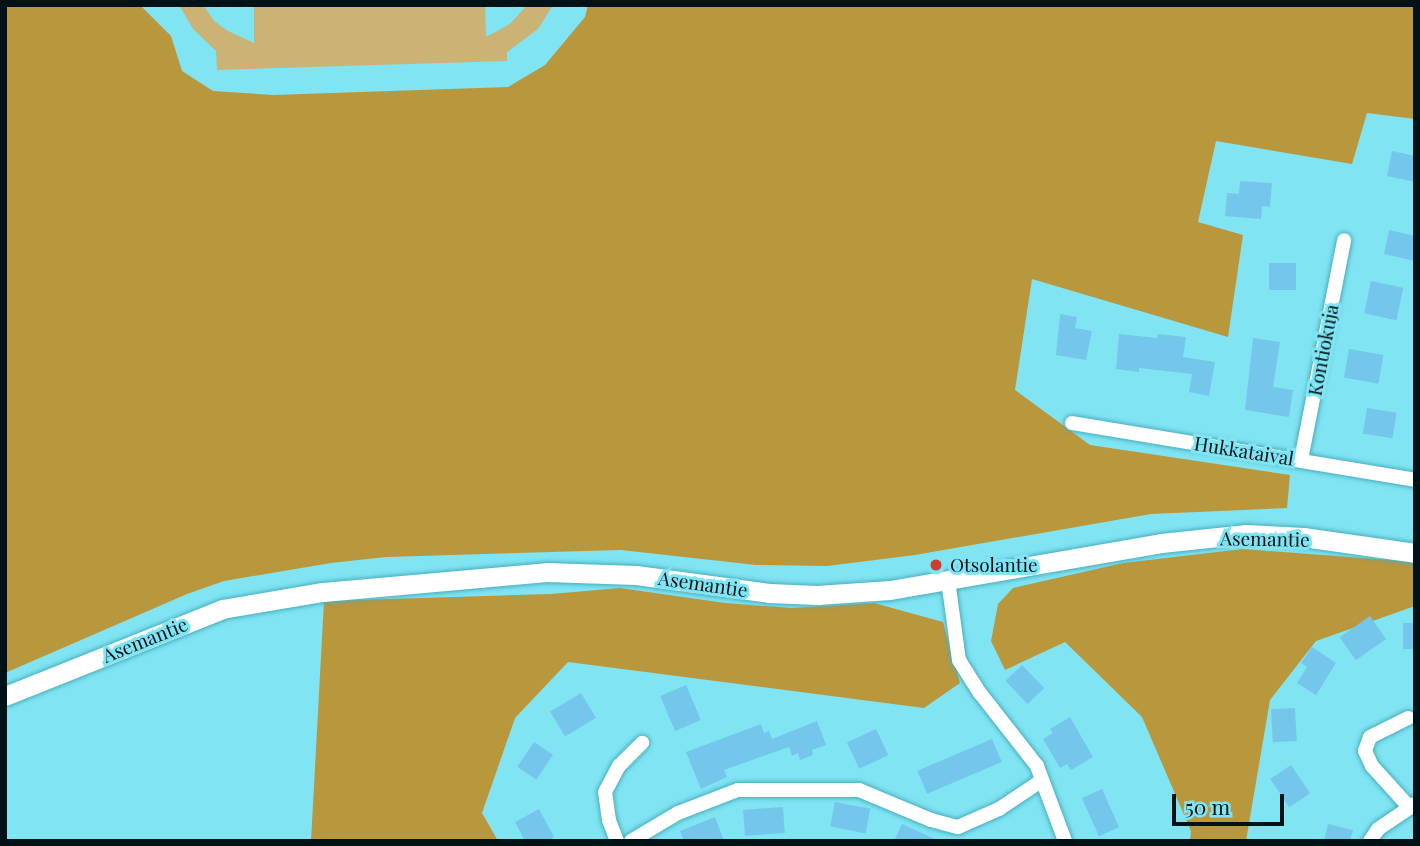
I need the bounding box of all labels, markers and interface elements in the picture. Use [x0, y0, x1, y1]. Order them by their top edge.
street label: Kontiokuja [1303, 302, 1343, 398]
street label: Hukkataival [1193, 432, 1295, 470]
street label: Asemantie [1220, 527, 1310, 551]
place label: Otsolantie [950, 554, 1038, 576]
marker: Otsolantie [928, 557, 944, 573]
street label: Asemantie [657, 566, 749, 602]
street label: Asemantie [99, 613, 191, 667]
scale bar [1175, 780, 1287, 824]
text: 50 m [1185, 792, 1230, 820]

